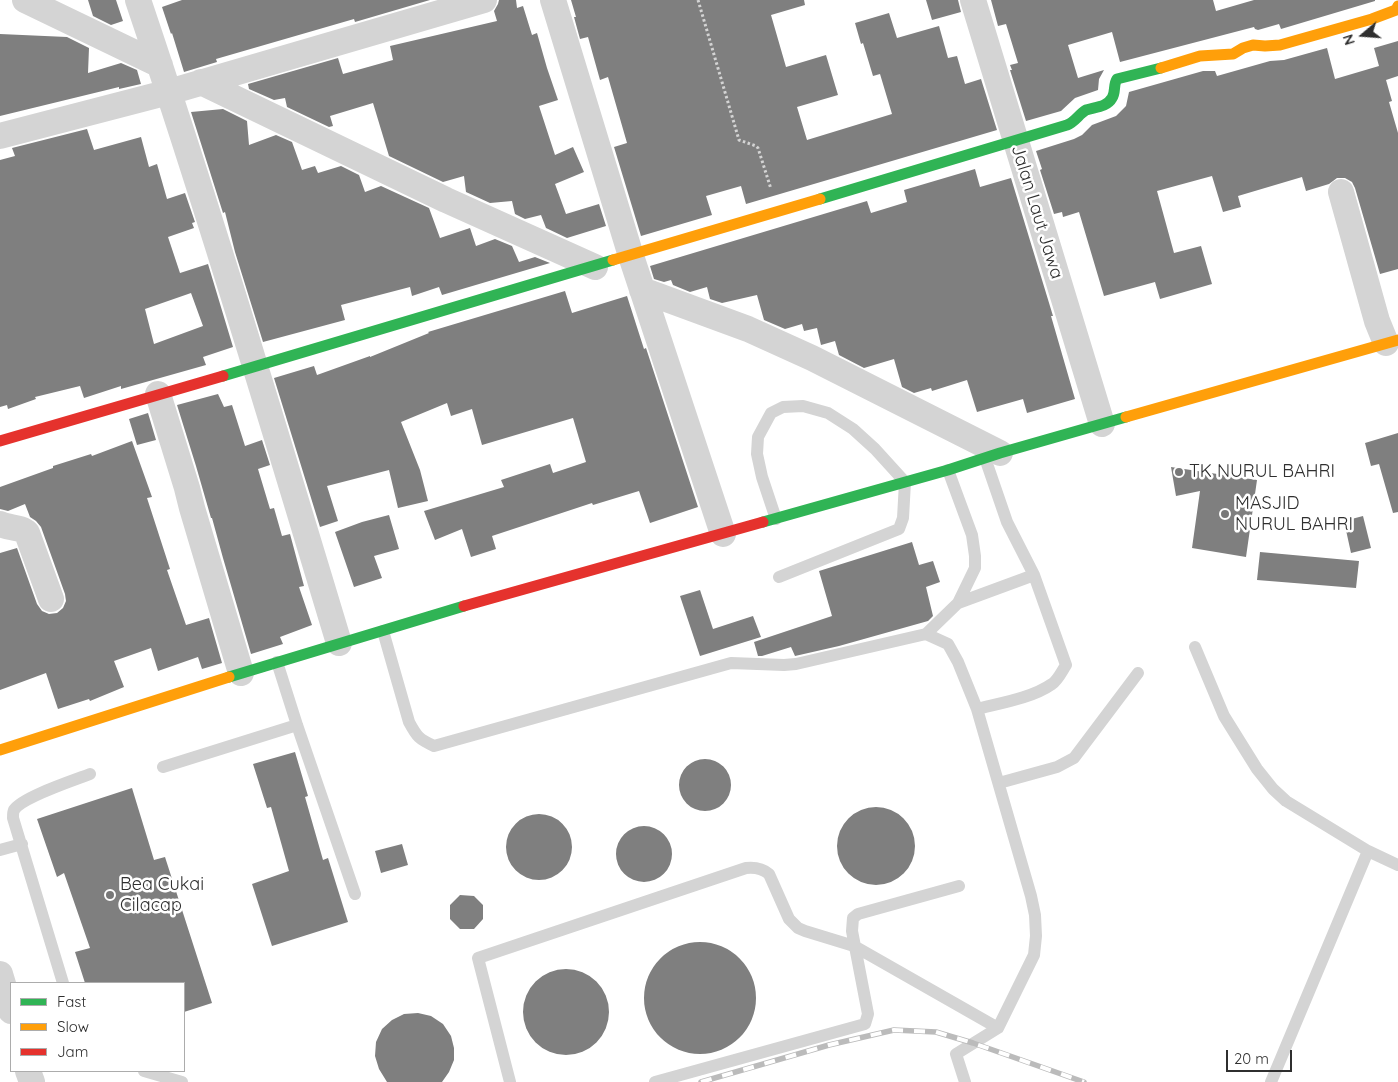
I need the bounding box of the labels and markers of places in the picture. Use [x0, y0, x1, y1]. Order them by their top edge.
place label: TK NURUL BAHRI [1189, 461, 1335, 483]
marker: TK NURUL BAHRI [1173, 466, 1185, 478]
place label: MASJID NURUL BAHRI [1235, 493, 1353, 536]
marker: MASJID NURUL BAHRI [1219, 508, 1231, 520]
place label: Bea Cukai Cilacap [120, 874, 204, 916]
marker: Bea Cukai Cilacap [104, 889, 116, 901]

